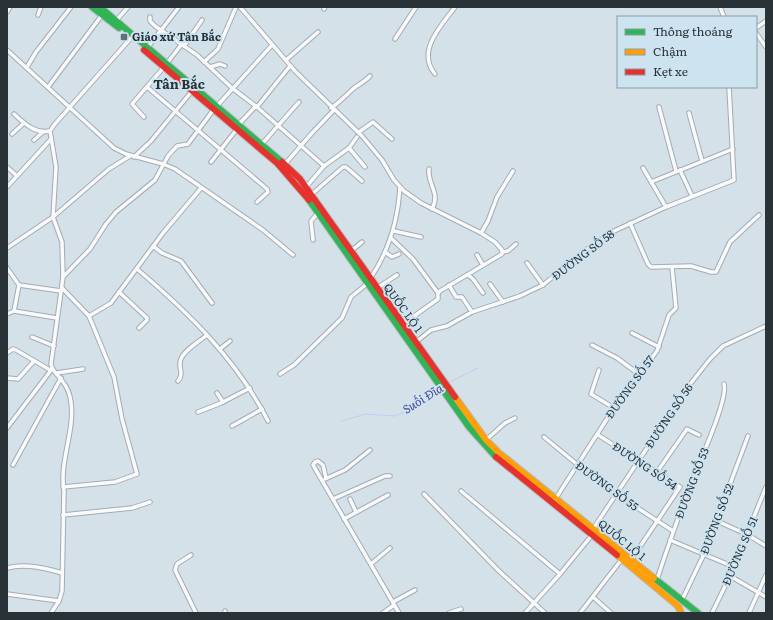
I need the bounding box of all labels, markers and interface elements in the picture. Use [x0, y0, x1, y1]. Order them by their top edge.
legend [617, 16, 757, 88]
text: Thông thoáng [653, 22, 733, 40]
place label: Giáo xứ Tân Bắc [132, 28, 221, 44]
marker: Giáo xứ Tân Bắc [119, 32, 129, 42]
text: Chậm [653, 42, 688, 60]
text: Kẹt xe [653, 62, 688, 80]
district label: Tân Bắc [153, 74, 205, 93]
street label: ĐƯỜNG SỐ 58 [548, 225, 617, 283]
street label: QUỐC LỘ 1 [380, 279, 427, 336]
street label: ĐƯỜNG SỐ 57 [601, 351, 658, 421]
water label: Suối Đĩa [399, 379, 446, 418]
street label: ĐƯỜNG SỐ 56 [641, 380, 696, 451]
street label: ĐƯỜNG SỐ 54 [610, 438, 681, 493]
street label: ĐƯỜNG SỐ 53 [670, 445, 712, 521]
street label: ĐƯỜNG SỐ 55 [573, 457, 643, 514]
street label: ĐƯỜNG SỐ 52 [695, 481, 737, 556]
street label: ĐƯỜNG SỐ 51 [717, 513, 761, 588]
street label: QUỐC LỘ 1 [595, 515, 650, 564]

